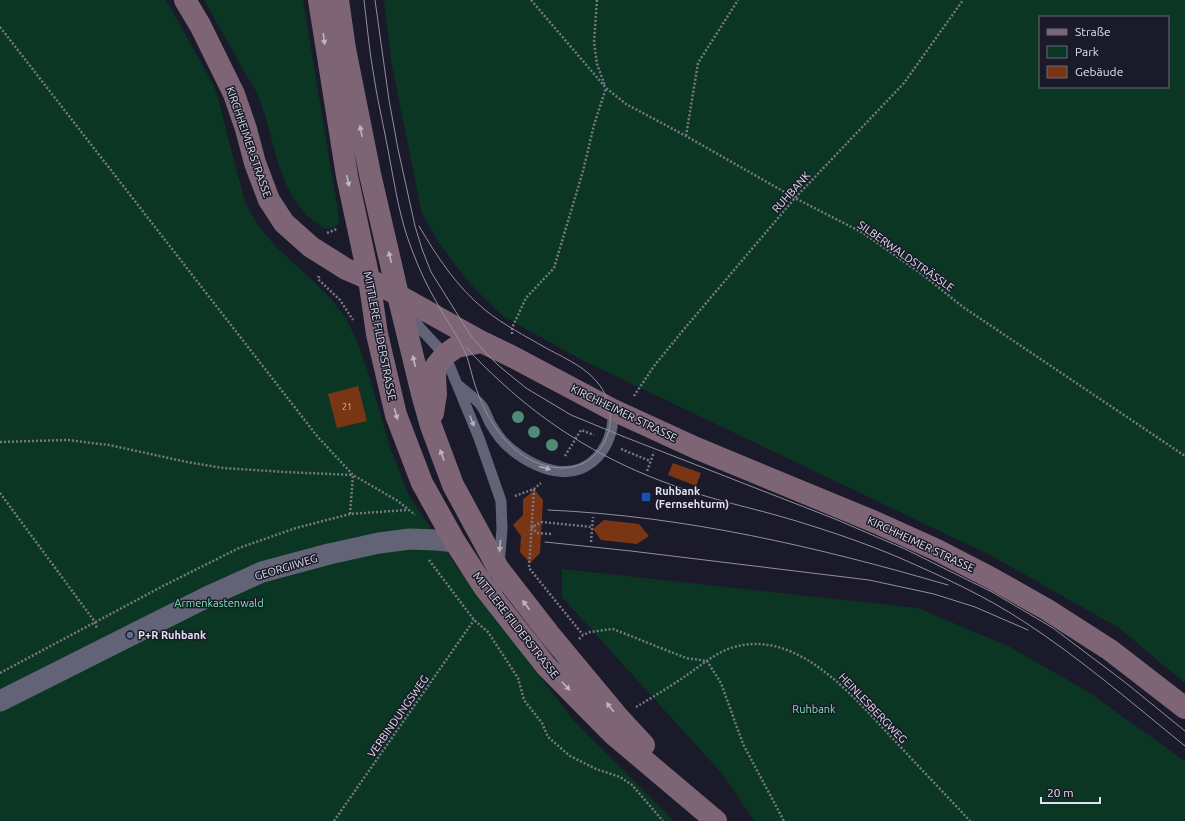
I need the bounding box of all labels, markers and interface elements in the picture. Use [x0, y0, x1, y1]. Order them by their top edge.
legend [1039, 16, 1169, 88]
text: Straße [1075, 25, 1111, 38]
one-way arrow [321, 33, 327, 45]
text: Park [1075, 45, 1099, 58]
text: Gebäude [1075, 65, 1123, 78]
street label: KIRCHHEIMER STRASSE [224, 85, 274, 199]
one-way arrow [358, 124, 364, 137]
street label: RUHBANK [770, 169, 813, 215]
one-way arrow [345, 175, 351, 187]
street label: SILBERWALDSTRÄSSLE [856, 218, 956, 294]
one-way arrow [386, 251, 392, 264]
street label: MITTLERE FILDERSTRASSE [362, 270, 398, 402]
one-way arrow [411, 355, 417, 367]
street label: KIRCHHEIMER STRASSE [569, 382, 679, 444]
house number: 21 [342, 402, 352, 412]
one-way arrow [393, 407, 399, 420]
one-way arrow [469, 415, 475, 427]
one-way arrow [438, 449, 444, 461]
one-way arrow [539, 465, 551, 471]
place label: Ruhbank (Fernsehturm) [655, 485, 729, 511]
marker: Ruhbank (Fernsehturm) [640, 491, 652, 503]
street label: KIRCHHEIMER STRASSE [866, 514, 976, 574]
one-way arrow [497, 540, 504, 552]
street label: GEORGIIWEG [253, 552, 319, 582]
street label: MITTLERE FILDERSTRASSE [471, 570, 561, 680]
park label: Armenkastenwald [174, 597, 264, 609]
one-way arrow [522, 599, 530, 610]
place label: P+R Ruhbank [138, 629, 207, 641]
marker: P+R Ruhbank [125, 630, 135, 640]
street label: HEINLESBERGWEG [836, 670, 910, 746]
street label: VERBINDUNGSWEG [365, 673, 431, 759]
one-way arrow [561, 681, 571, 691]
one-way arrow [605, 702, 614, 713]
park label: Ruhbank [792, 703, 836, 715]
scale bar [1041, 779, 1100, 805]
text: 20 m [1047, 786, 1074, 799]

